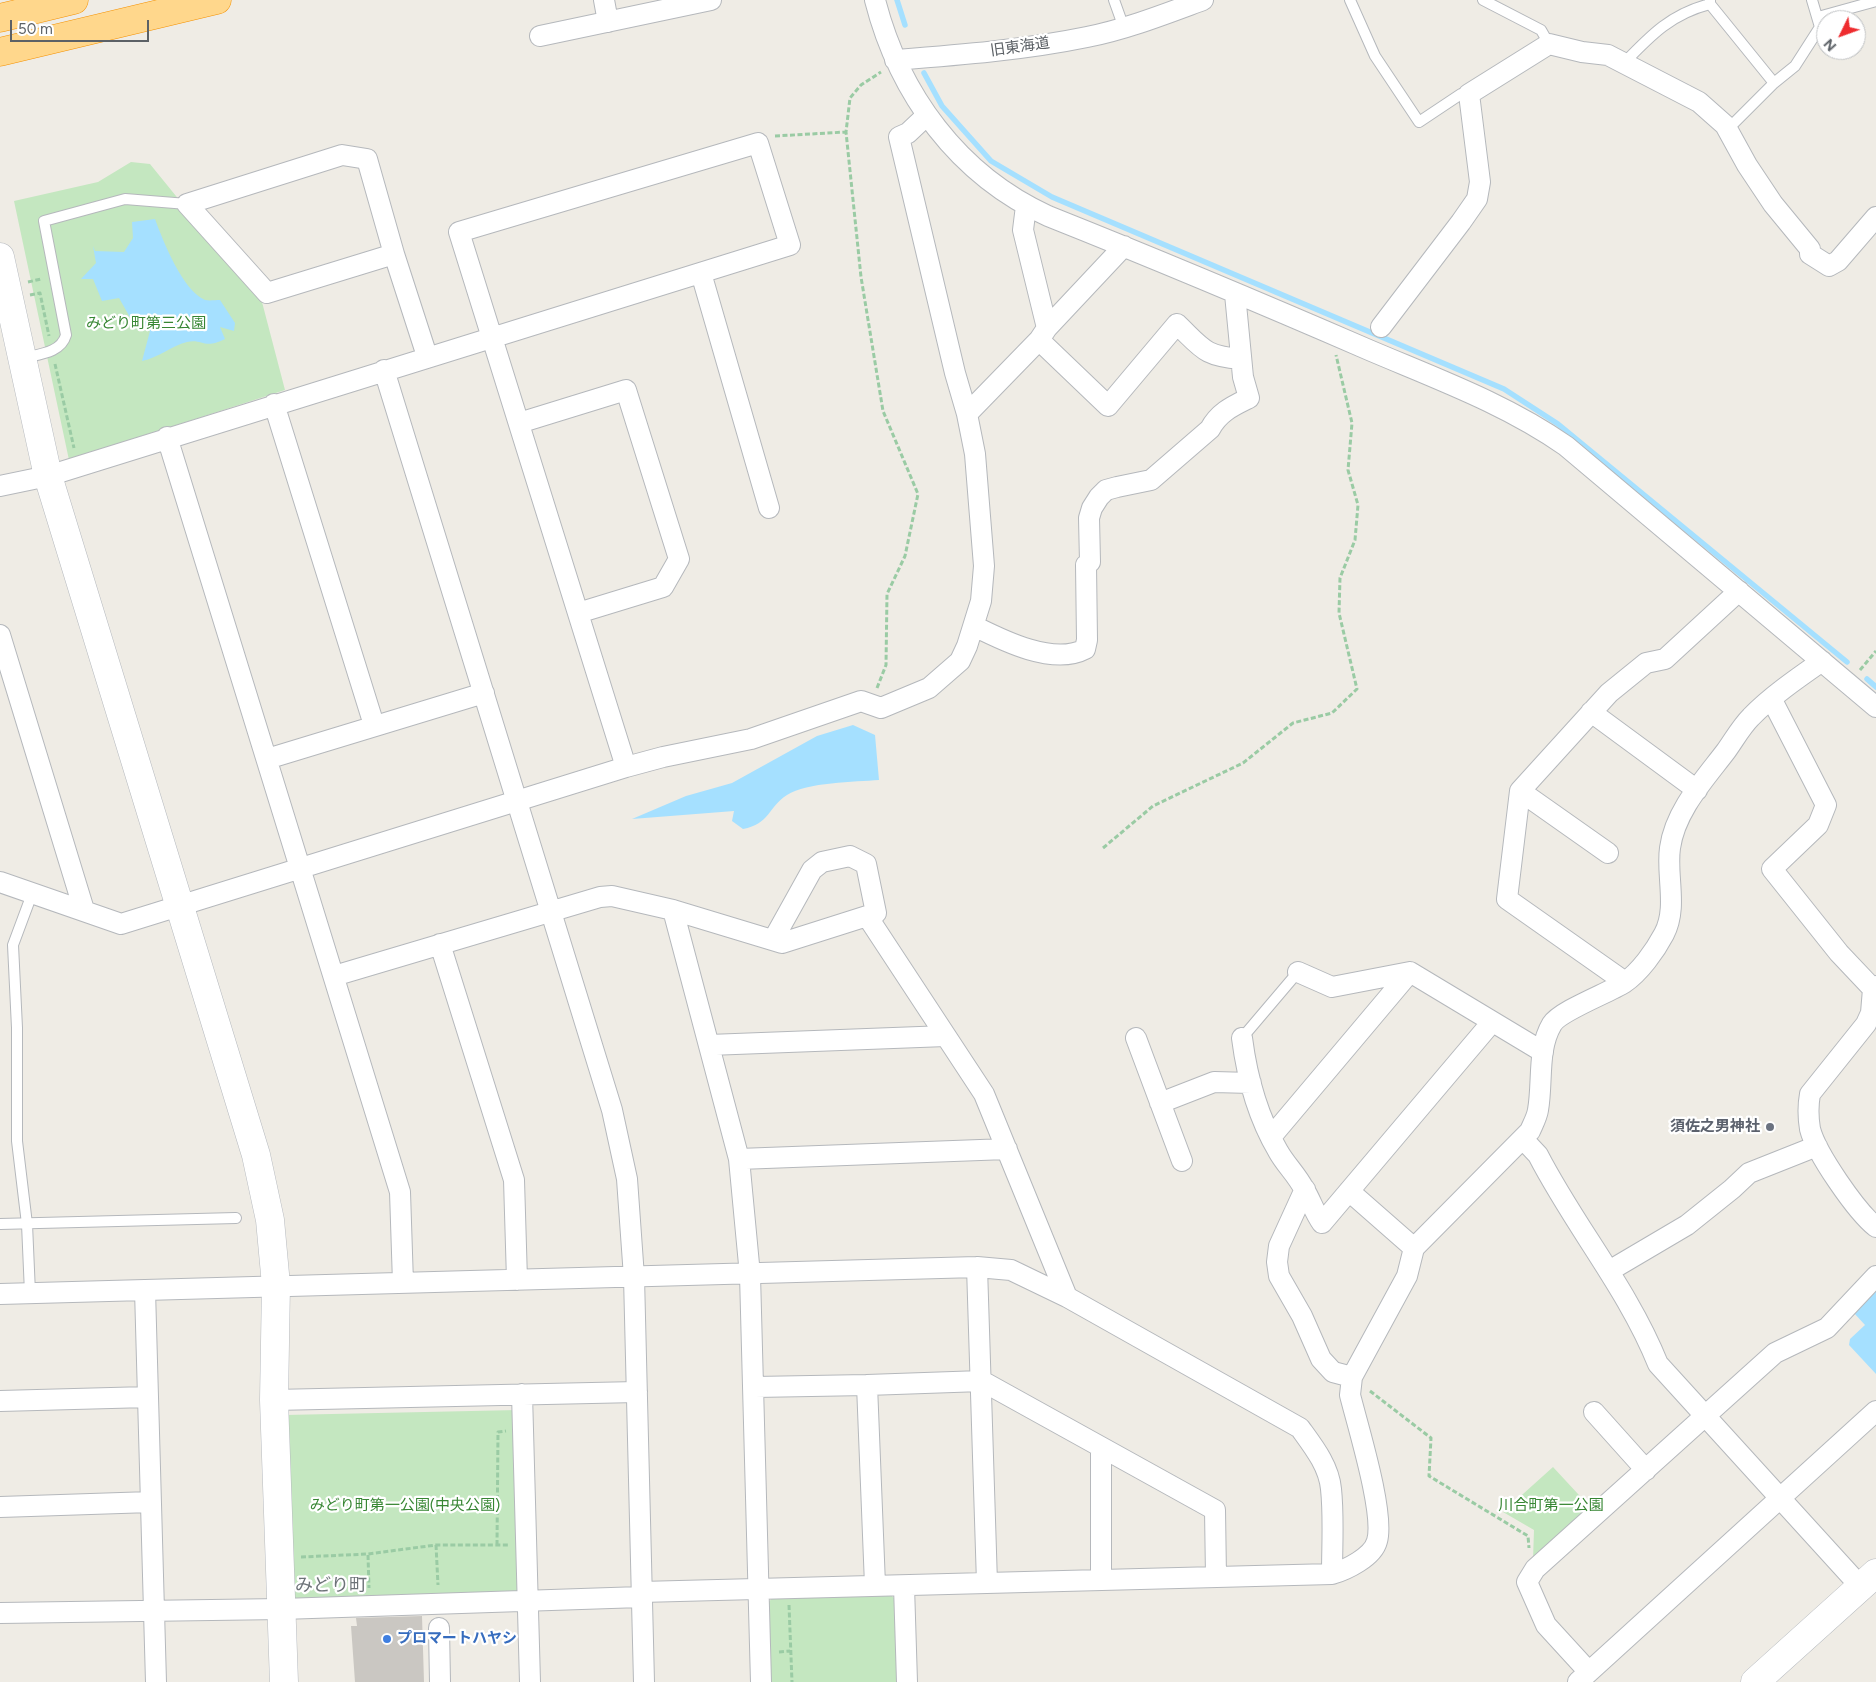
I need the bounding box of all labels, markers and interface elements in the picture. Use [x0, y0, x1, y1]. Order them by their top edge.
scale bar [12, 10, 151, 42]
north arrow [1816, 10, 1866, 60]
text: 50 m [18, 20, 53, 38]
street label: 旧東海道 [989, 34, 1051, 60]
text: N [1820, 35, 1840, 54]
park label: みどり町第三公園 [86, 315, 206, 333]
place label: 須佐之男神社 [1670, 1118, 1760, 1136]
marker: 須佐之男神社 [1764, 1121, 1776, 1133]
park label: みどり町第一公園(中央公園) [310, 1497, 500, 1515]
park label: 川合町第一公園 [1499, 1497, 1603, 1515]
district label: みどり町 [295, 1575, 367, 1597]
place label: プロマートハヤシ [397, 1630, 517, 1648]
marker: プロマートハヤシ [381, 1633, 393, 1645]

